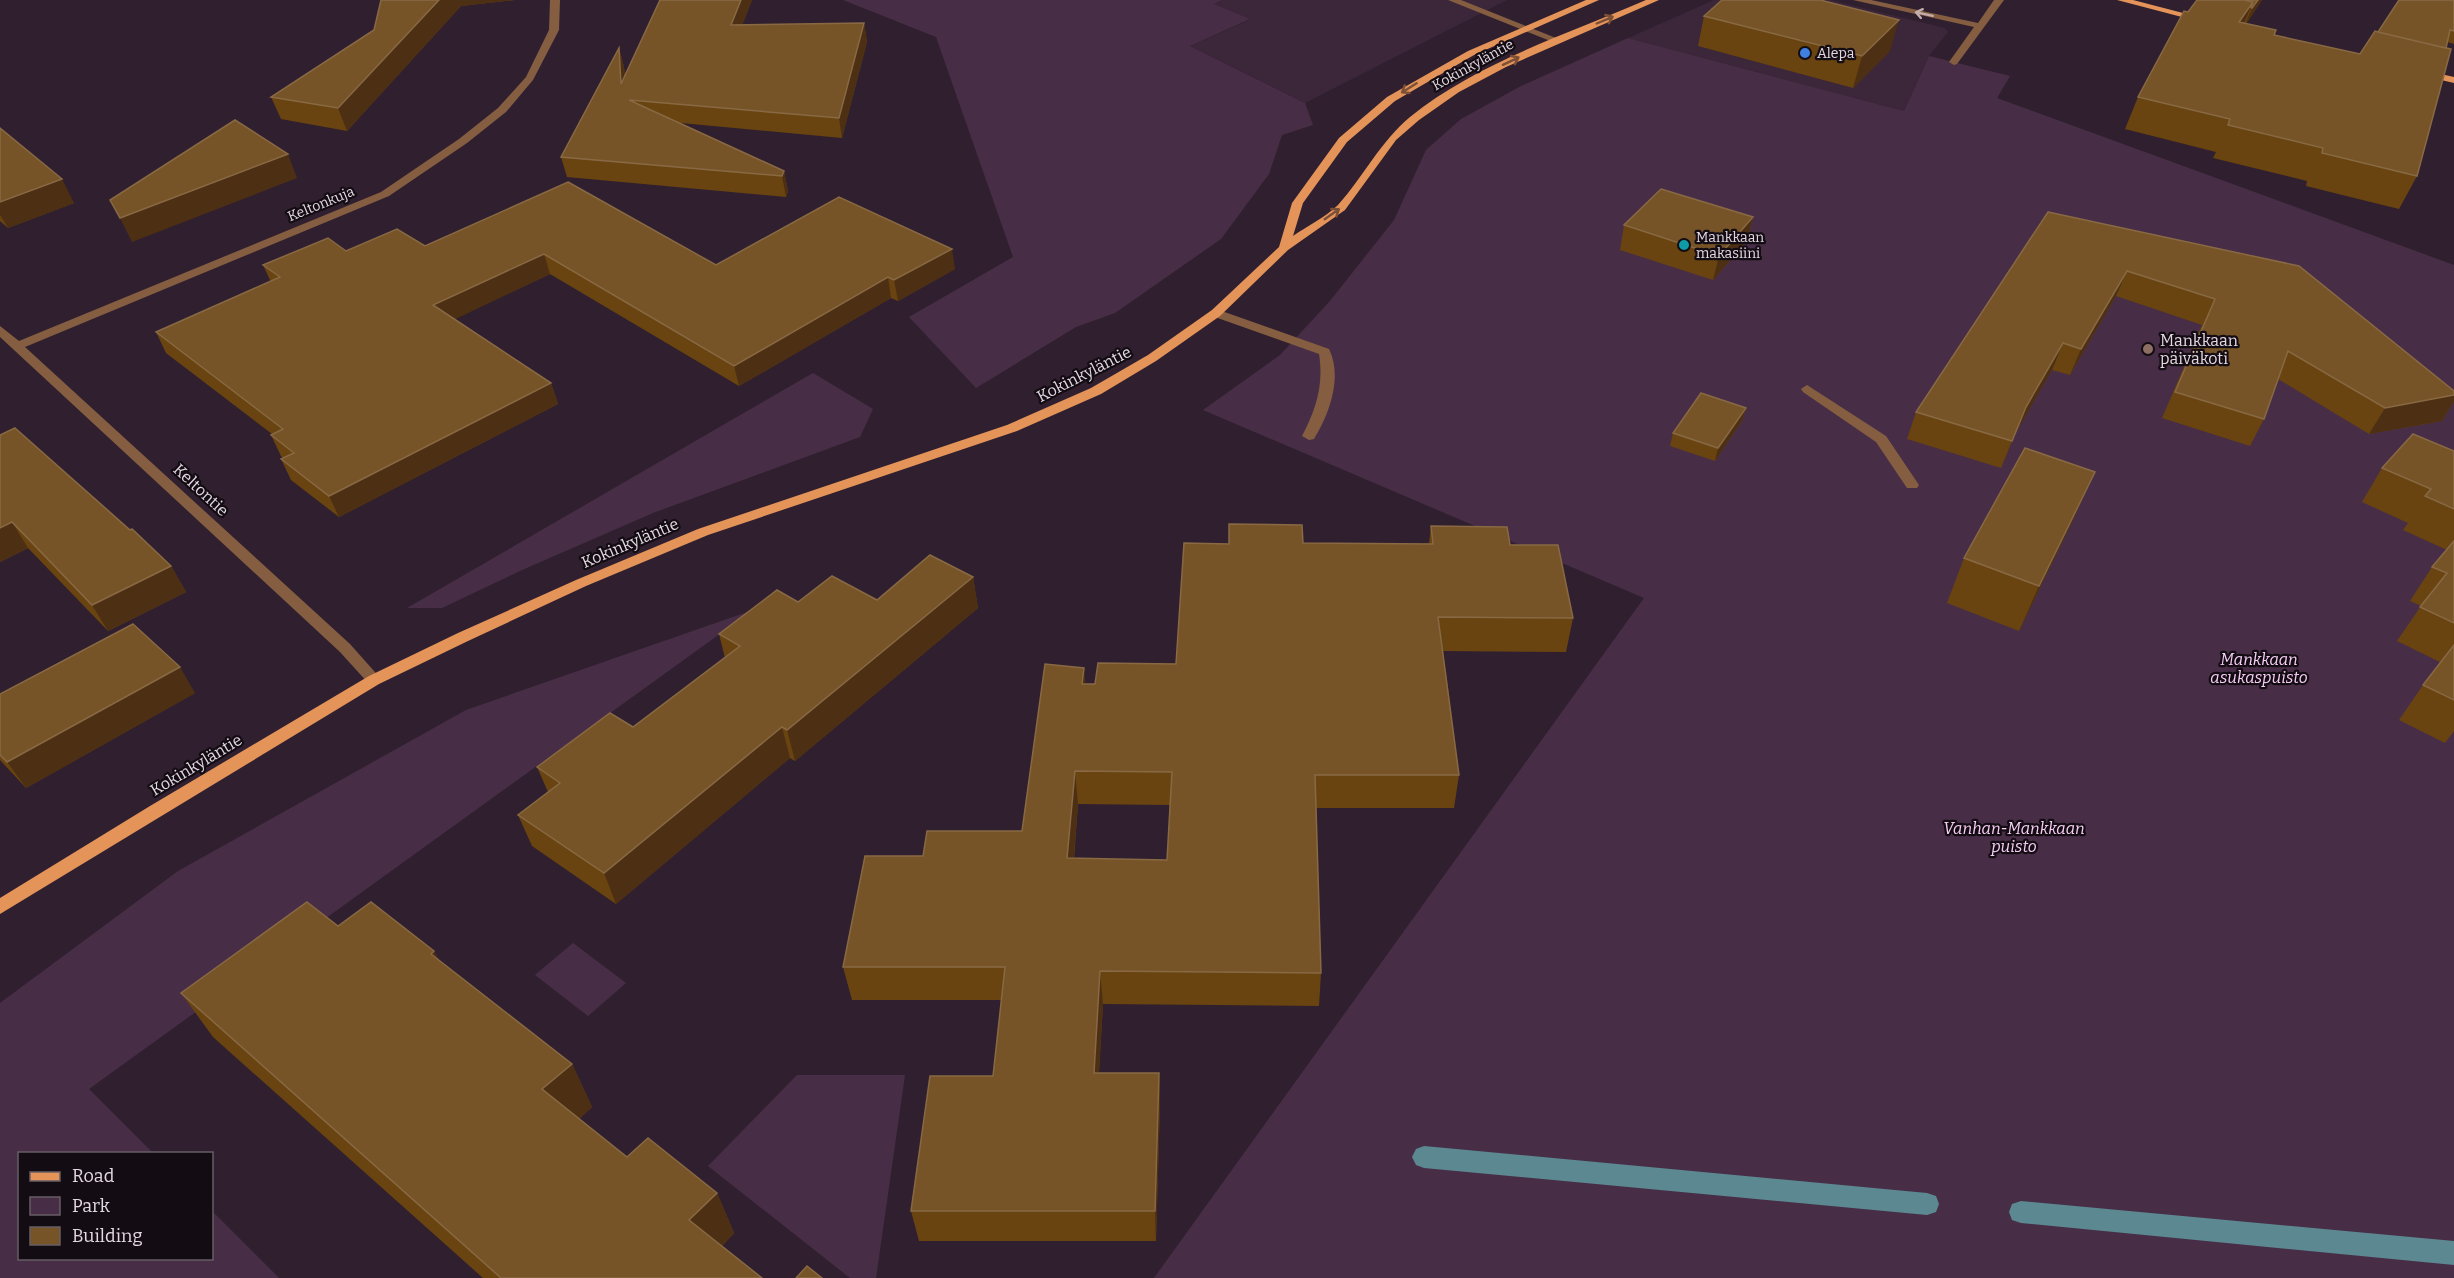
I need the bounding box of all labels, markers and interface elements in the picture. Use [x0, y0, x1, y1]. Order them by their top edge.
one-way arrow [1914, 8, 1934, 19]
one-way arrow [1595, 14, 1614, 25]
street label: Kokinkyläntie [1429, 36, 1517, 94]
place label: Alepa [1817, 45, 1855, 62]
marker: Alepa [1798, 46, 1812, 60]
one-way arrow [1502, 55, 1520, 67]
one-way arrow [1400, 82, 1417, 95]
street label: Keltonkuja [285, 183, 357, 225]
one-way arrow [1324, 208, 1340, 220]
place label: Mankkaan makasiini [1696, 229, 1764, 262]
marker: Mankkaan makasiini [1677, 238, 1691, 252]
place label: Mankkaan päiväkoti [2160, 331, 2238, 368]
street label: Kokinkyläntie [1034, 342, 1134, 406]
marker: Mankkaan päiväkoti [2141, 342, 2155, 356]
street label: Keltontie [170, 460, 232, 520]
street label: Kokinkyläntie [579, 514, 681, 572]
park label: Mankkaan asukaspuisto [2210, 650, 2308, 687]
street label: Kokinkyläntie [147, 730, 245, 800]
park label: Vanhan-Mankkaan puisto [1943, 819, 2085, 856]
legend [18, 1152, 213, 1260]
text: Road [72, 1165, 115, 1187]
text: Park [72, 1195, 111, 1217]
text: Building [72, 1225, 143, 1247]

